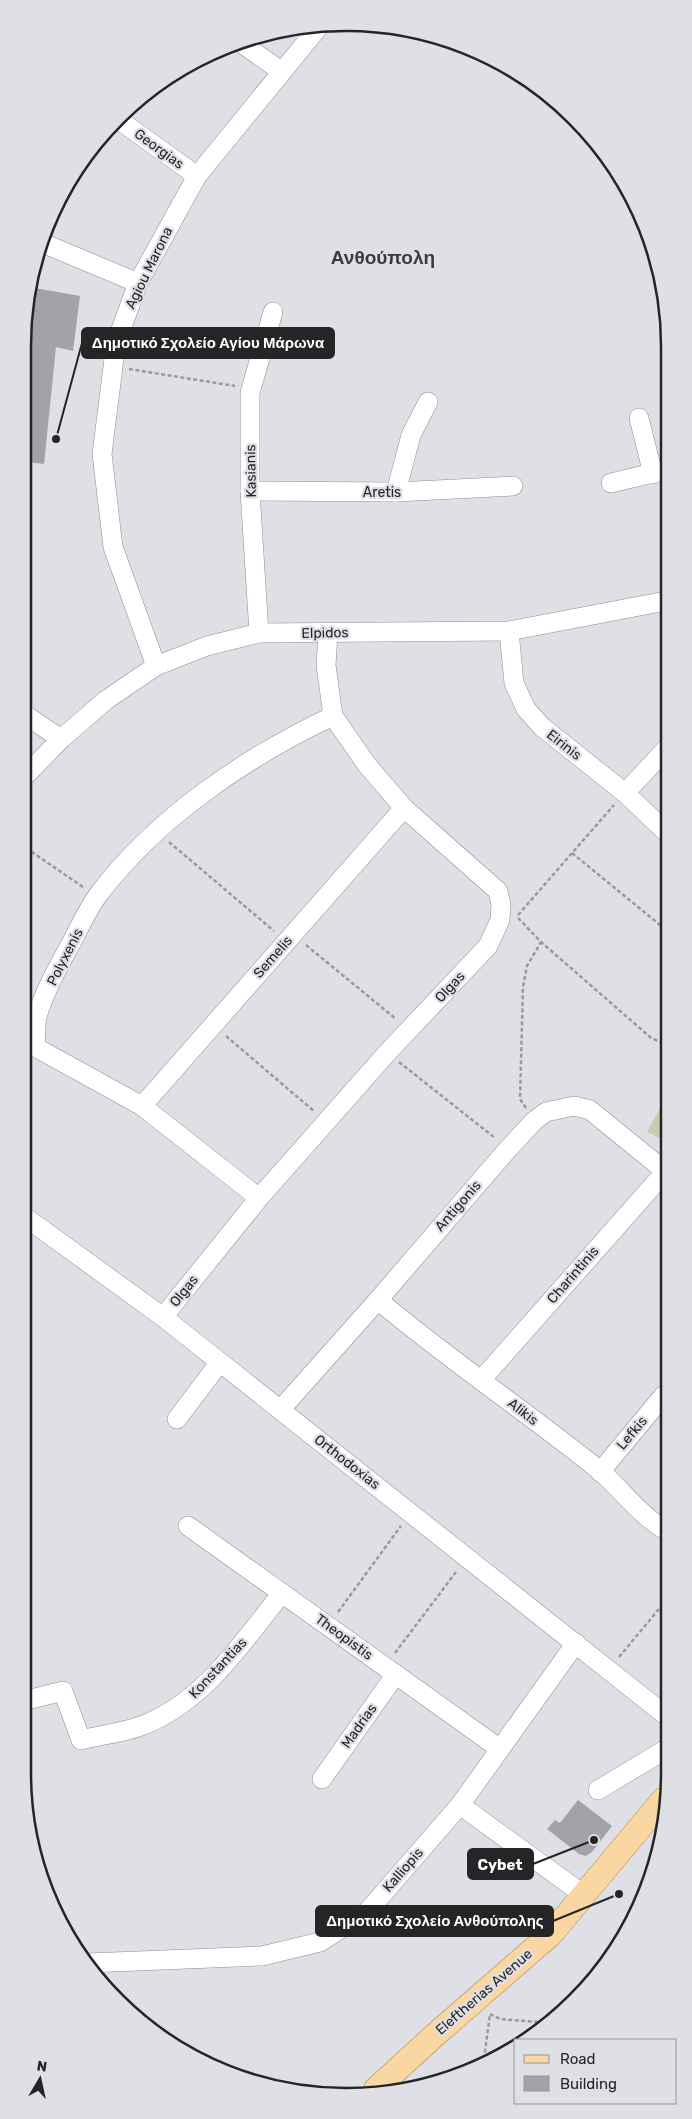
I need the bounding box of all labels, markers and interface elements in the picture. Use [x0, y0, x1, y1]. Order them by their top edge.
street label: Georgias [131, 125, 187, 173]
street label: Agiou Marona [122, 224, 176, 312]
district label: Ανθούπολη [331, 246, 435, 269]
callout: Δημοτικό Σχολείο Αγίου Μάρωνα [82, 328, 334, 358]
text: Δημοτικό Σχολείο Αγίου Μάρωνα [92, 334, 325, 352]
street label: Kasianis [242, 444, 260, 498]
street label: Aretis [363, 484, 401, 501]
street label: Elpidos [301, 624, 349, 642]
street label: Eirinis [543, 726, 585, 764]
street label: Polyxenis [43, 925, 87, 989]
street label: Semelis [250, 932, 296, 982]
street label: Olgas [431, 968, 469, 1006]
street label: Antigonis [431, 1177, 485, 1235]
street label: Charintinis [543, 1243, 603, 1307]
street label: Olgas [166, 1272, 202, 1310]
street label: Alikis [504, 1395, 542, 1429]
street label: Lefkis [613, 1413, 651, 1453]
street label: Orthodoxias [311, 1431, 383, 1493]
street label: Theopistis [312, 1610, 376, 1664]
street label: Konstantias [186, 1634, 250, 1702]
street label: Madrias [337, 1700, 381, 1752]
street label: Kalliopis [379, 1844, 427, 1896]
callout: Cybet [468, 1849, 533, 1879]
text: Cybet [478, 1856, 522, 1874]
callout: Δημοτικό Σχολείο Ανθούπολης [316, 1906, 553, 1936]
text: Δημοτικό Σχολείο Ανθούπολης [326, 1912, 544, 1930]
street label: Eleftherias Avenue [432, 1945, 536, 2039]
legend [514, 2039, 677, 2104]
text: Road [560, 2050, 596, 2068]
north arrow [15, 2054, 65, 2104]
text: N [36, 2057, 48, 2076]
text: Building [560, 2075, 617, 2093]

